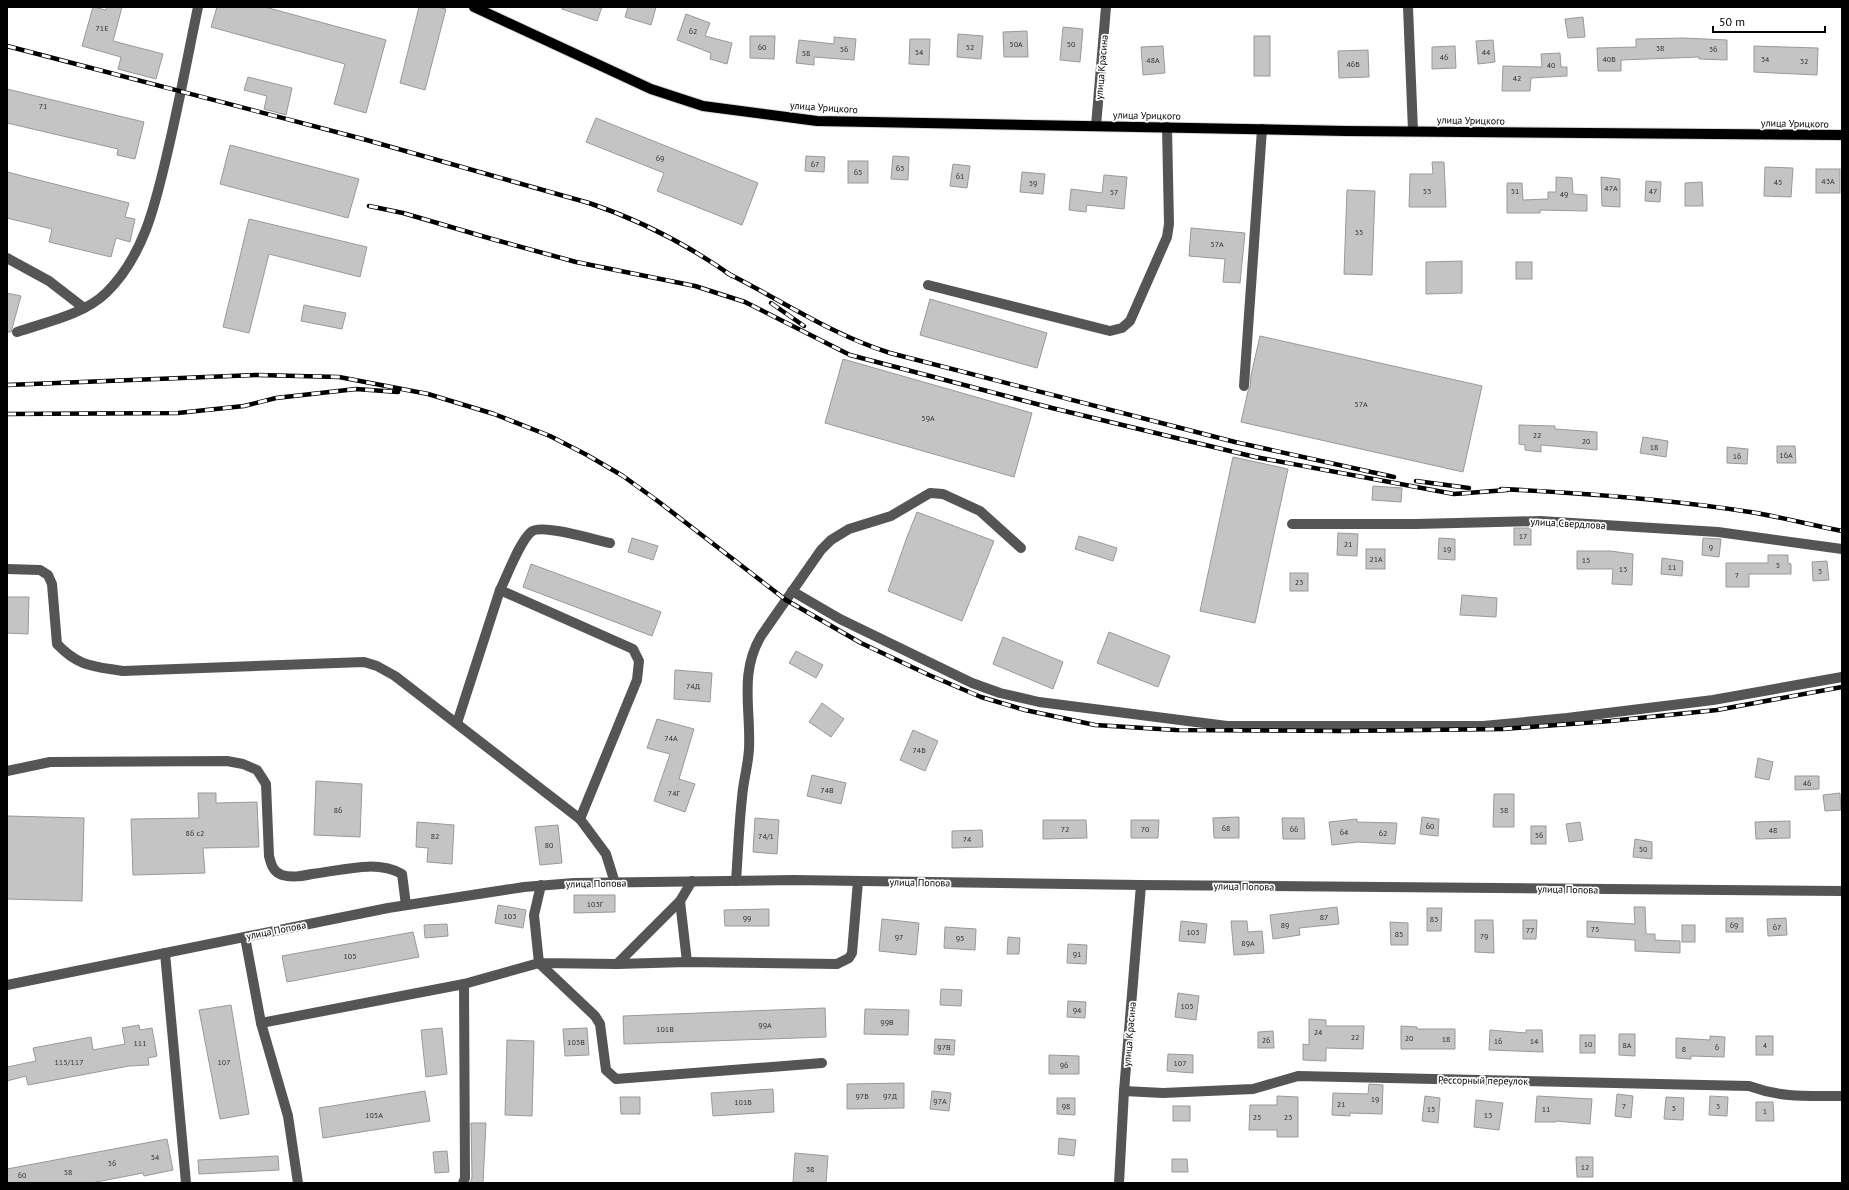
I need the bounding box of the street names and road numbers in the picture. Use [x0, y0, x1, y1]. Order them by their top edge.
street label: улица Красина [1092, 34, 1111, 100]
street label: улица Урицкого [790, 99, 858, 116]
street label: улица Урицкого [1113, 108, 1181, 123]
street label: улица Урицкого [1437, 113, 1505, 128]
street label: улица Урицкого [1761, 116, 1829, 131]
street label: улица Свердлова [1530, 515, 1606, 532]
street label: улица Попова [890, 875, 951, 890]
street label: улица Попова [566, 876, 627, 891]
street label: улица Попова [1214, 879, 1275, 894]
street label: улица Попова [1538, 882, 1599, 897]
street label: улица Попова [245, 918, 307, 943]
street label: улица Красина [1120, 1001, 1139, 1067]
street label: Рессорный переулок [1438, 1073, 1528, 1088]

